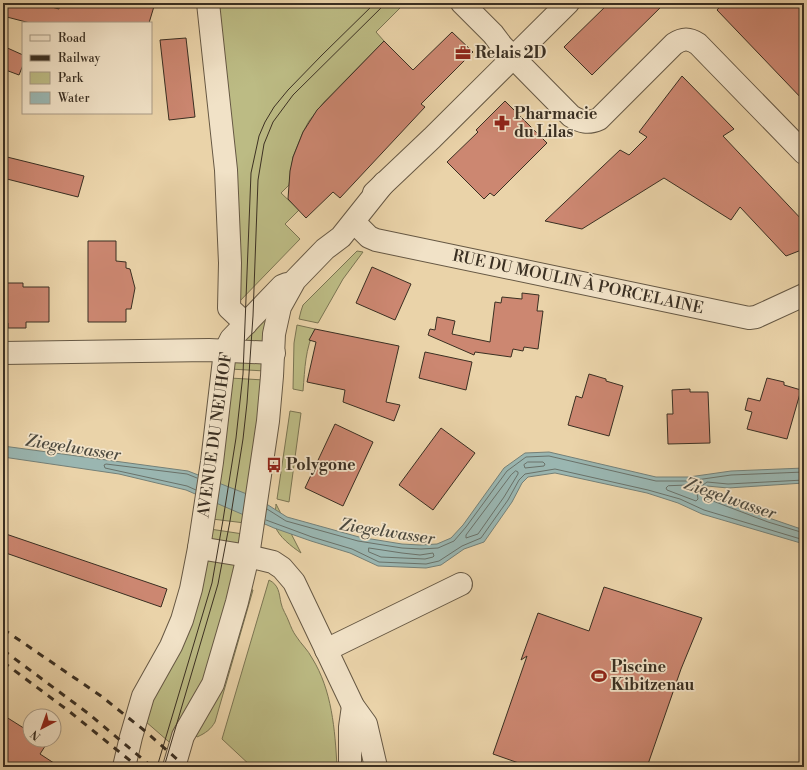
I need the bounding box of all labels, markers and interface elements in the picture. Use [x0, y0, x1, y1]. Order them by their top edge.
legend [22, 22, 152, 114]
text: Road [58, 31, 86, 46]
place label: Relais 2D [475, 43, 547, 63]
office icon: Relais 2D [454, 44, 472, 62]
text: Railway [58, 51, 100, 66]
text: Park [58, 71, 84, 86]
text: Water [57, 91, 90, 106]
place label: Pharmacie du Lilas [514, 104, 598, 142]
pharmacy icon: Pharmacie du Lilas [493, 114, 511, 132]
street label: RUE DU MOULIN À PORCELAINE [451, 244, 706, 318]
street label: AVENUE DU NEUHOF [193, 351, 237, 520]
water label: Ziegelwasser [24, 430, 123, 467]
place label: Polygone [286, 455, 356, 475]
bus stop icon: Polygone [265, 456, 283, 474]
water label: Ziegelwasser [681, 473, 780, 525]
water label: Ziegelwasser [338, 514, 437, 551]
place label: Piscine Kibitzenau [611, 657, 695, 695]
sports icon: Piscine Kibitzenau [590, 667, 608, 685]
north arrow [22, 708, 62, 748]
text: N [28, 726, 44, 743]

